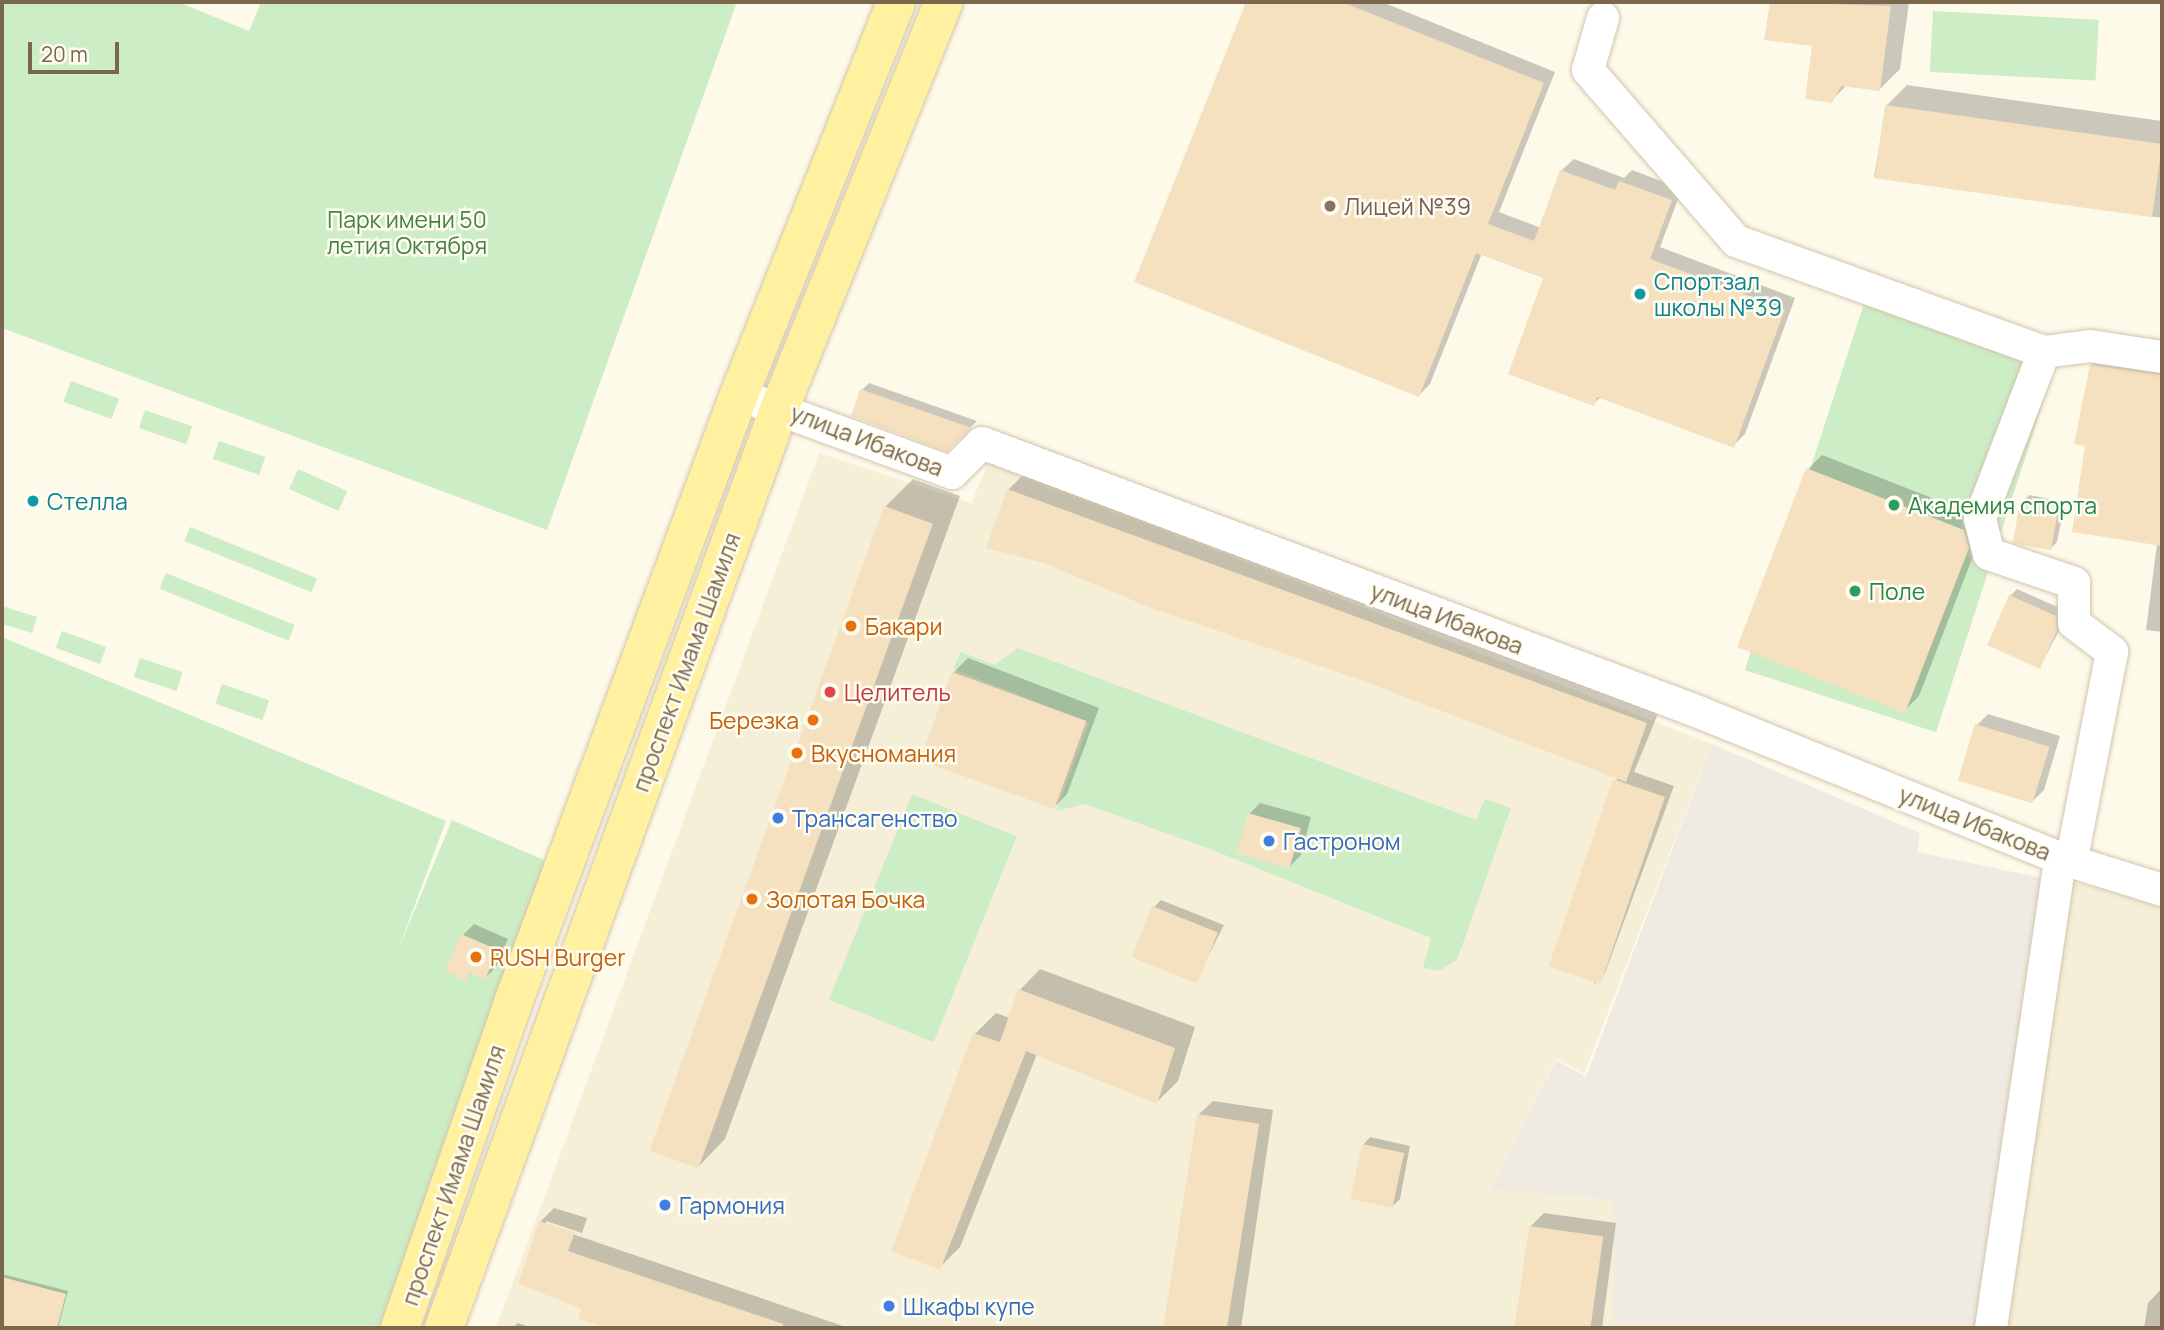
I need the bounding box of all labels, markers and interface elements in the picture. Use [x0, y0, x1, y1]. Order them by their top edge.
scale bar [32, 28, 122, 72]
text: 20 m [41, 40, 88, 68]
place label: Лицей №39 [1344, 192, 1471, 220]
marker: Лицей №39 [1322, 198, 1338, 214]
park label: Парк имени 50 летия Октября [327, 205, 487, 259]
place label: Спортзал школы №39 [1654, 267, 1782, 321]
marker: Спортзал школы №39 [1632, 286, 1648, 302]
street label: улица Ибакова [787, 398, 947, 482]
place label: Стелла [47, 487, 128, 515]
place label: Академия спорта [1908, 491, 2097, 519]
marker: Стелла [25, 493, 41, 509]
marker: Академия спорта [1886, 497, 1902, 513]
street label: проспект Имама Шамиля [626, 529, 746, 795]
street label: улица Ибакова [1367, 576, 1527, 660]
place label: Поле [1869, 577, 1925, 605]
marker: Поле [1847, 583, 1863, 599]
place label: Бакари [865, 612, 943, 640]
marker: Бакари [843, 618, 859, 634]
place label: Целитель [844, 678, 951, 706]
marker: Целитель [822, 684, 838, 700]
place label: Березка [709, 706, 799, 734]
marker: Березка [805, 712, 821, 728]
place label: Вкусномания [811, 739, 956, 767]
marker: Вкусномания [789, 745, 805, 761]
street label: улица Ибакова [1895, 780, 2055, 866]
place label: Трансагенство [792, 804, 958, 832]
marker: Трансагенство [770, 810, 786, 826]
place label: Гастроном [1283, 827, 1401, 855]
marker: Гастроном [1261, 833, 1277, 849]
place label: Золотая Бочка [766, 885, 925, 913]
marker: Золотая Бочка [744, 891, 760, 907]
place label: RUSH Burger [490, 943, 625, 971]
marker: RUSH Burger [468, 949, 484, 965]
street label: проспект Имама Шамиля [395, 1041, 511, 1309]
place label: Гармония [679, 1191, 785, 1219]
marker: Гармония [657, 1197, 673, 1213]
place label: Шкафы купе [903, 1292, 1035, 1320]
marker: Шкафы купе [881, 1298, 897, 1314]

